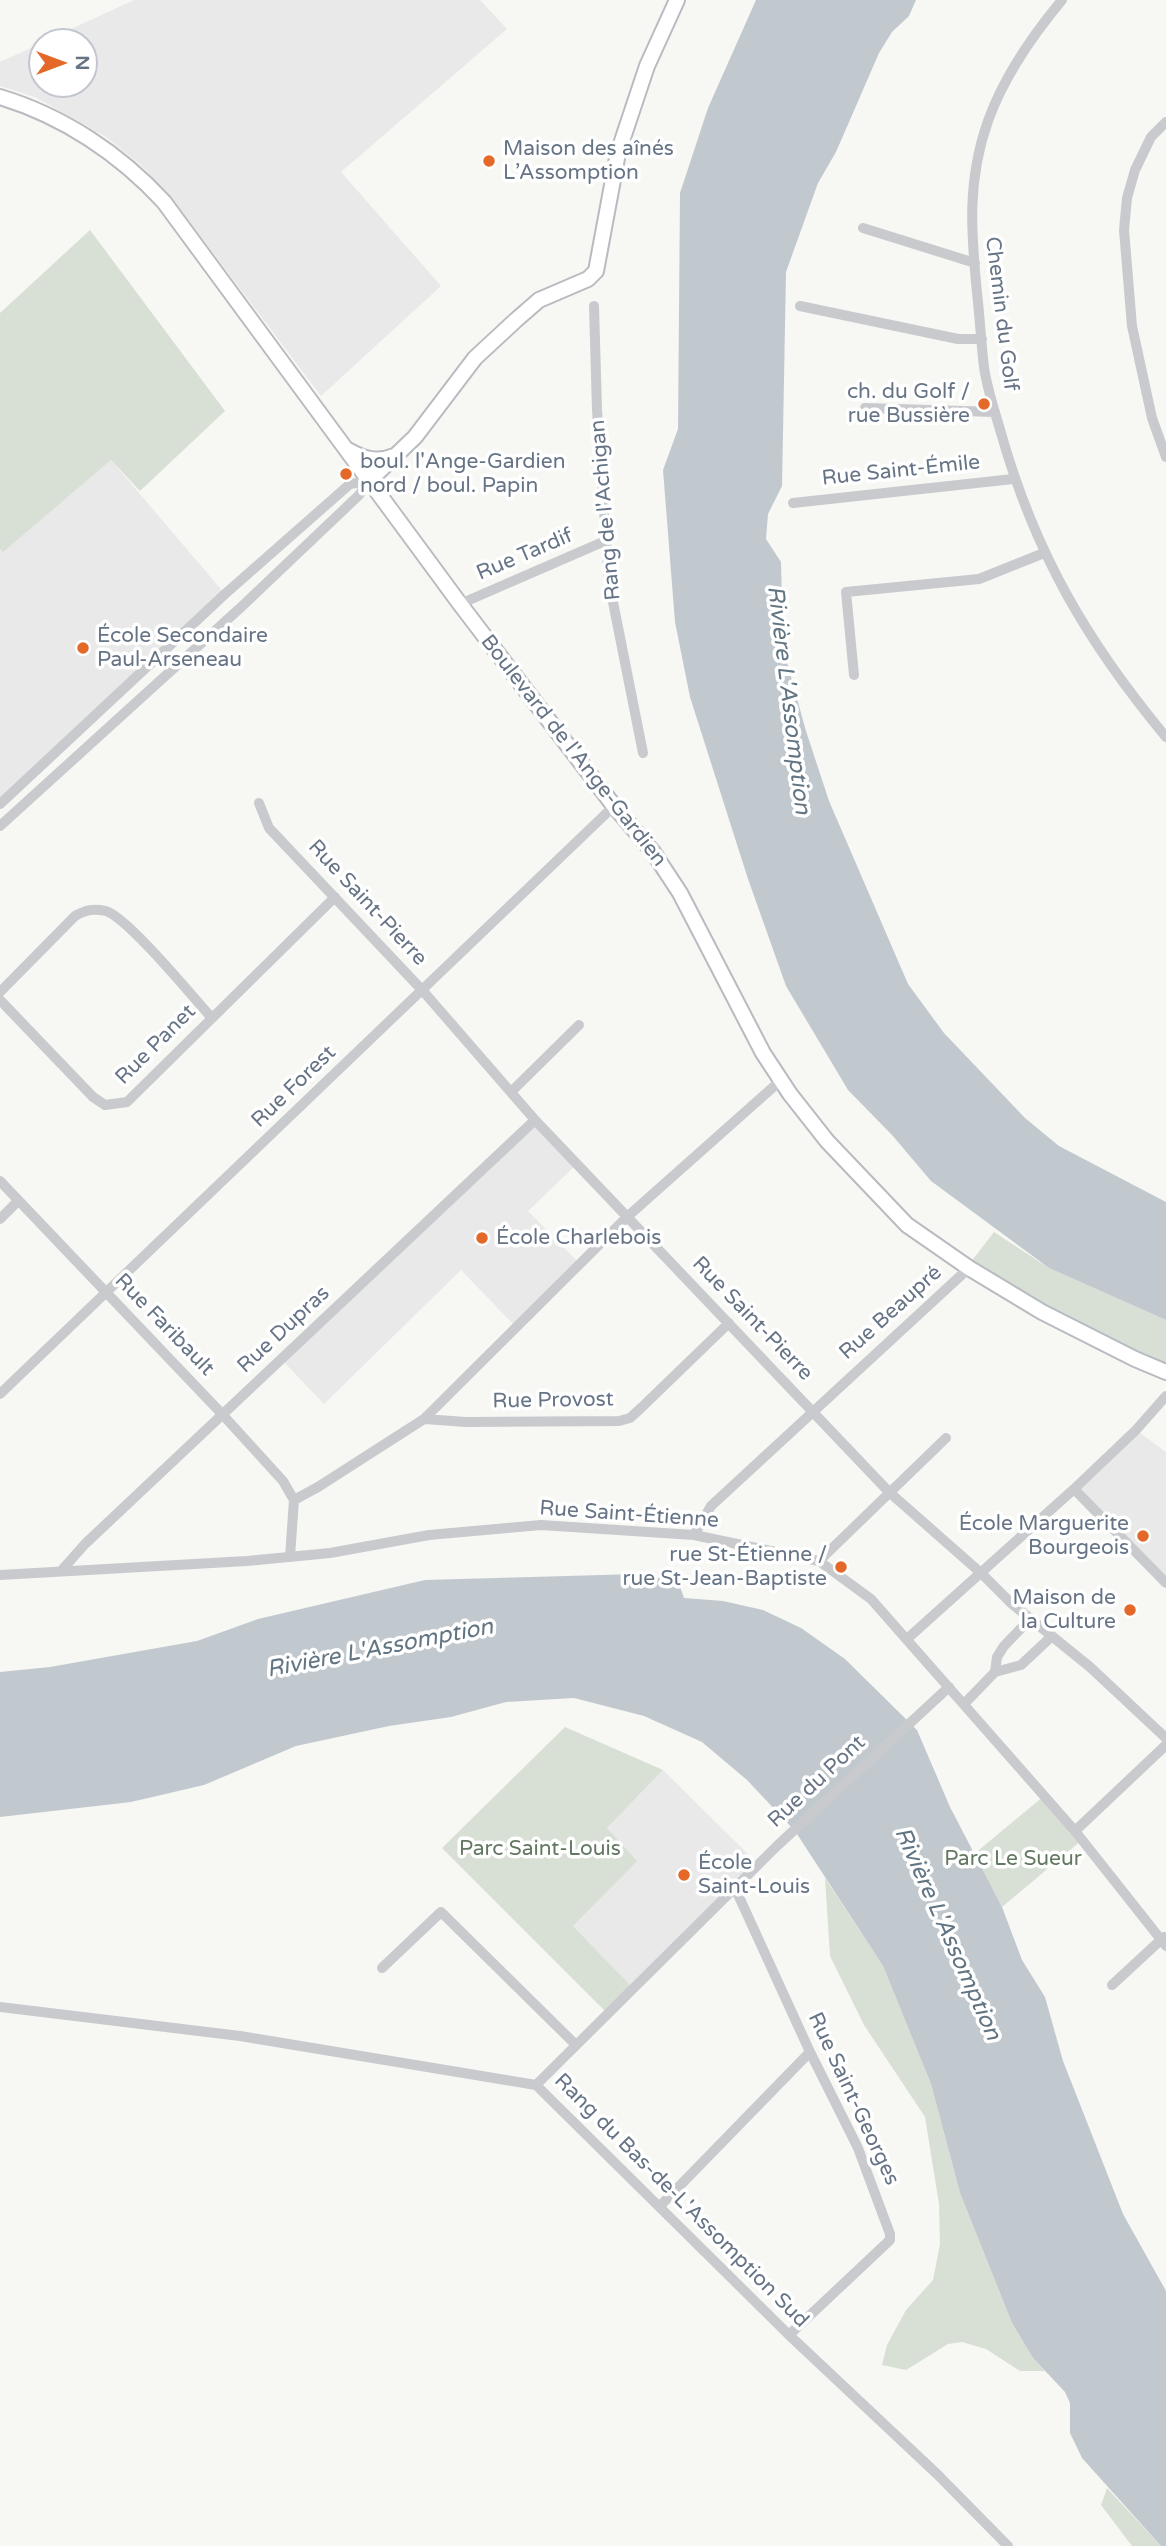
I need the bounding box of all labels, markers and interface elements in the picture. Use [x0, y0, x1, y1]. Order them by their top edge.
north arrow [28, 28, 98, 98]
text: N [71, 55, 93, 71]
place label: Maison des aînés L’Assomption [503, 136, 674, 186]
marker: Maison des aînés L’Assomption [481, 153, 497, 169]
street label: Chemin du Golf [979, 235, 1023, 393]
place label: ch. du Golf / rue Bussière [847, 379, 970, 429]
marker: ch. du Golf / rue Bussière [976, 396, 992, 412]
street label: Rang de l'Achigan [586, 419, 626, 601]
place label: boul. l'Ange-Gardien nord / boul. Papin [360, 449, 565, 499]
street label: Rue Saint-Émile [821, 450, 981, 492]
marker: boul. l'Ange-Gardien nord / boul. Papin [338, 466, 354, 482]
street label: Rue Tardif [473, 523, 577, 587]
water label: Rivière L'Assomption [760, 584, 816, 816]
place label: École Secondaire Paul-Arseneau [97, 623, 268, 673]
street label: Boulevard de l'Ange-Gardien [475, 630, 671, 872]
marker: École Secondaire Paul-Arseneau [75, 640, 91, 656]
street label: Rue Saint-Pierre [302, 835, 432, 971]
street label: Rue Panet [111, 1000, 201, 1090]
street label: Rue Forest [247, 1041, 341, 1133]
place label: École Charlebois [496, 1225, 661, 1251]
marker: École Charlebois [474, 1230, 490, 1246]
street label: Rue Saint-Pierre [686, 1252, 818, 1386]
street label: Rue Beaupré [835, 1261, 947, 1365]
street label: Rue Faribault [109, 1269, 219, 1381]
street label: Rue Dupras [233, 1281, 335, 1379]
street label: Rue Provost [492, 1387, 614, 1415]
street label: Rue Saint-Étienne [538, 1496, 720, 1534]
place label: École Marguerite Bourgeois [959, 1511, 1129, 1561]
marker: École Marguerite Bourgeois [1135, 1528, 1151, 1544]
place label: rue St-Étienne / rue St-Jean-Baptiste [622, 1542, 827, 1592]
marker: rue St-Étienne / rue St-Jean-Baptiste [833, 1559, 849, 1575]
place label: Maison de la Culture [1012, 1585, 1116, 1635]
marker: Maison de la Culture [1122, 1602, 1138, 1618]
water label: Rivière L'Assomption [264, 1613, 496, 1685]
street label: Rue du Pont [763, 1731, 871, 1833]
water label: Rivière L'Assomption [888, 1823, 1006, 2045]
park label: Parc Saint-Louis [459, 1836, 621, 1862]
park label: Parc Le Sueur [944, 1846, 1082, 1872]
place label: École Saint-Louis [698, 1850, 810, 1900]
marker: École Saint-Louis [676, 1867, 692, 1883]
street label: Rue Saint-Georges [802, 2009, 904, 2189]
street label: Rang du Bas-de-L'Assomption Sud [549, 2069, 813, 2333]

